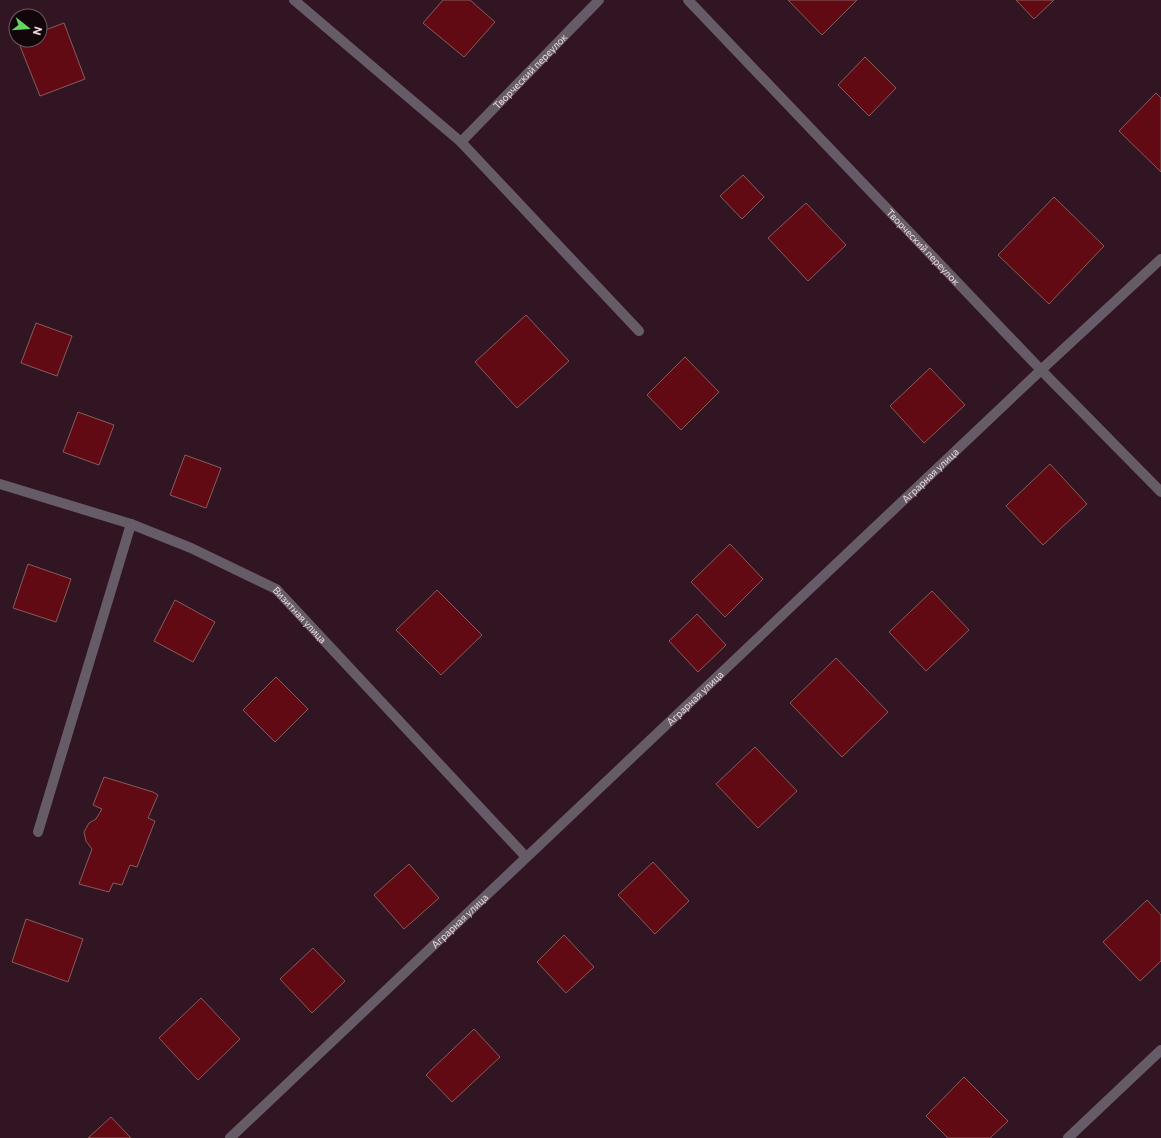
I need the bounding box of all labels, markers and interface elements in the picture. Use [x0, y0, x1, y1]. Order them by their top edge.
north arrow [8, 8, 48, 48]
text: N [31, 25, 45, 37]
street label: Творческий переулок [490, 30, 570, 111]
street label: Творческий переулок [884, 206, 963, 288]
street label: Аграрная улица [899, 445, 961, 505]
street label: Визитная улица [271, 584, 329, 645]
street label: Аграрная улица [664, 668, 726, 728]
street label: Аграрная улица [429, 891, 490, 950]

